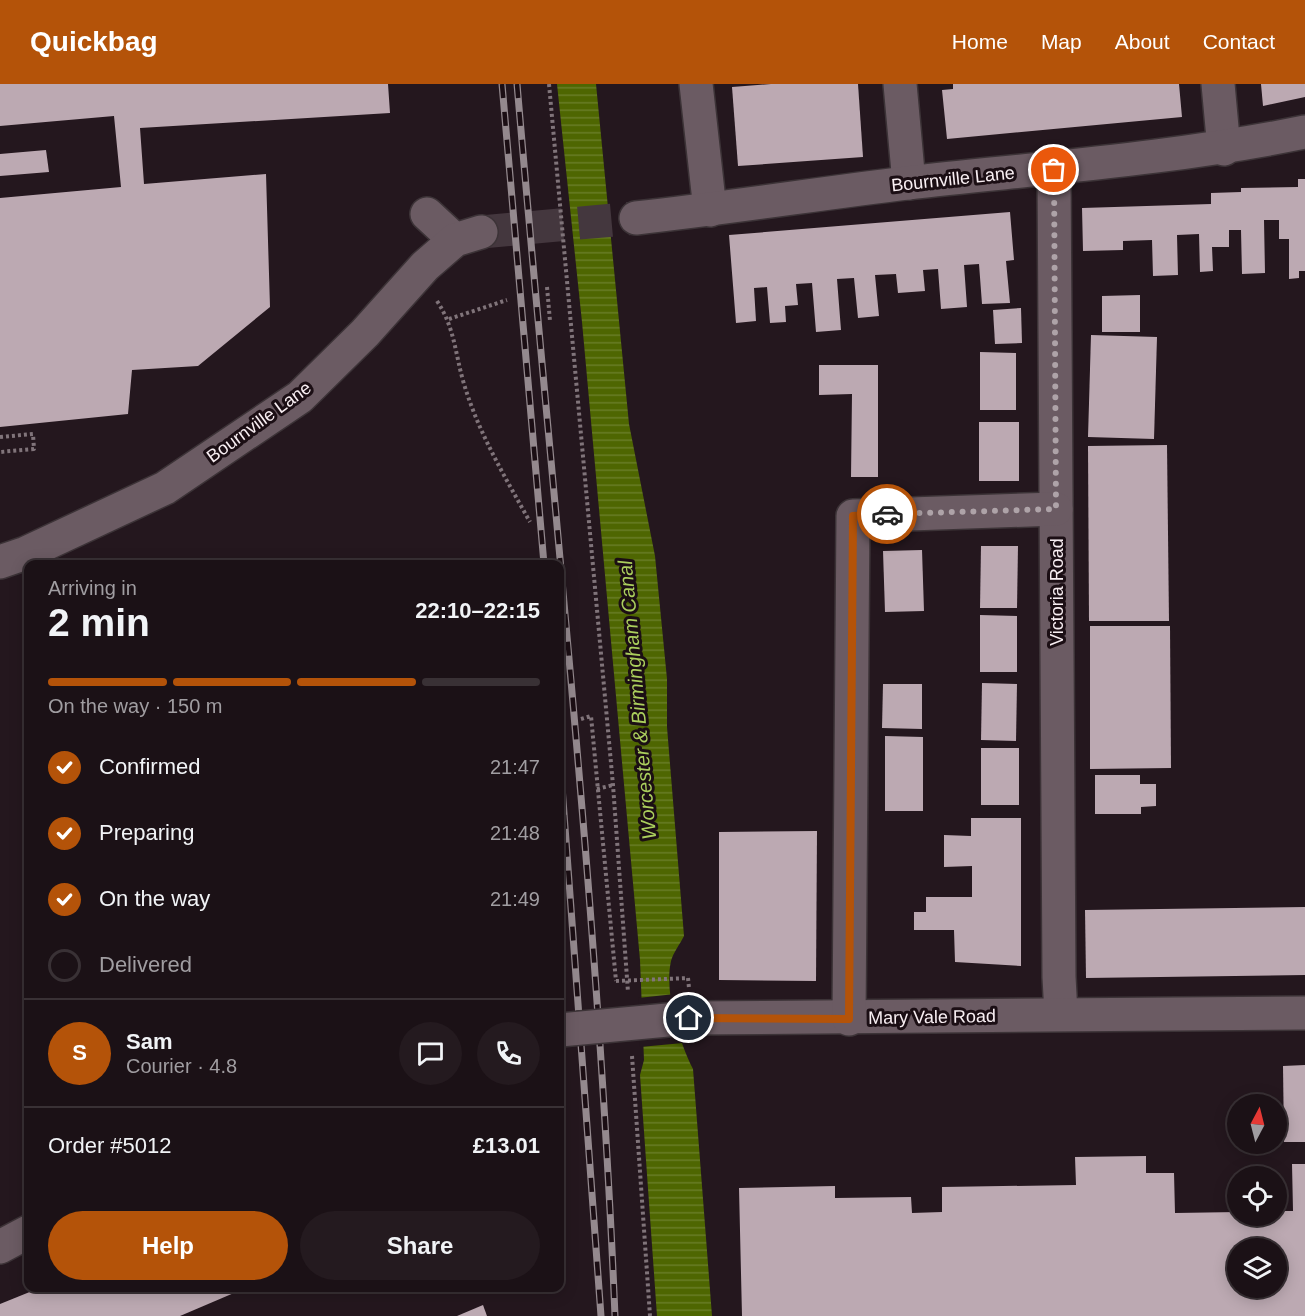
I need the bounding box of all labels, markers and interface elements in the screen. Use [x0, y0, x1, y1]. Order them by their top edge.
text: Quickbag [30, 26, 158, 57]
text: Home [952, 30, 1008, 53]
text: Map [1041, 30, 1082, 53]
text: About [1115, 30, 1170, 53]
text: Contact [1203, 30, 1275, 53]
pin [1028, 144, 1079, 195]
icon: bag [1037, 153, 1070, 186]
street label: Bournville Lane [890, 163, 1016, 195]
street label: Bournville Lane [203, 377, 315, 467]
courier [857, 484, 917, 544]
icon: car [871, 498, 904, 531]
street label: Victoria Road [1047, 538, 1067, 646]
water label: Worcester & Birmingham Canal [614, 559, 660, 840]
text: Arriving in [48, 577, 137, 599]
text: 22:10–22:15 [415, 598, 540, 623]
text: 2 min [48, 601, 150, 644]
text: On the way · 150 m [48, 695, 223, 717]
icon: check [48, 751, 81, 784]
text: Confirmed [99, 754, 200, 779]
text: 21:47 [490, 756, 540, 778]
icon: check [48, 817, 81, 850]
text: Preparing [99, 820, 194, 845]
text: 21:48 [490, 822, 540, 844]
icon: check [48, 883, 81, 916]
text: On the way [99, 886, 210, 911]
text: 21:49 [490, 888, 540, 910]
text: Delivered [99, 952, 192, 977]
pin [663, 992, 714, 1043]
icon: home [672, 1001, 705, 1034]
street label: Mary Vale Road [868, 1006, 996, 1028]
button: chat [399, 1022, 462, 1085]
button: phone [477, 1022, 540, 1085]
text: Sam [126, 1029, 172, 1054]
text: S [72, 1040, 87, 1065]
text: Courier · 4.8 [126, 1055, 237, 1077]
north arrow [1227, 1094, 1287, 1154]
map controls [1227, 1094, 1287, 1298]
text: Order #5012 [48, 1133, 172, 1158]
text: £13.01 [473, 1133, 540, 1158]
button: locate [1227, 1166, 1287, 1226]
button: Help [48, 1211, 288, 1280]
button: Share [300, 1211, 540, 1280]
button: layers [1227, 1238, 1287, 1298]

